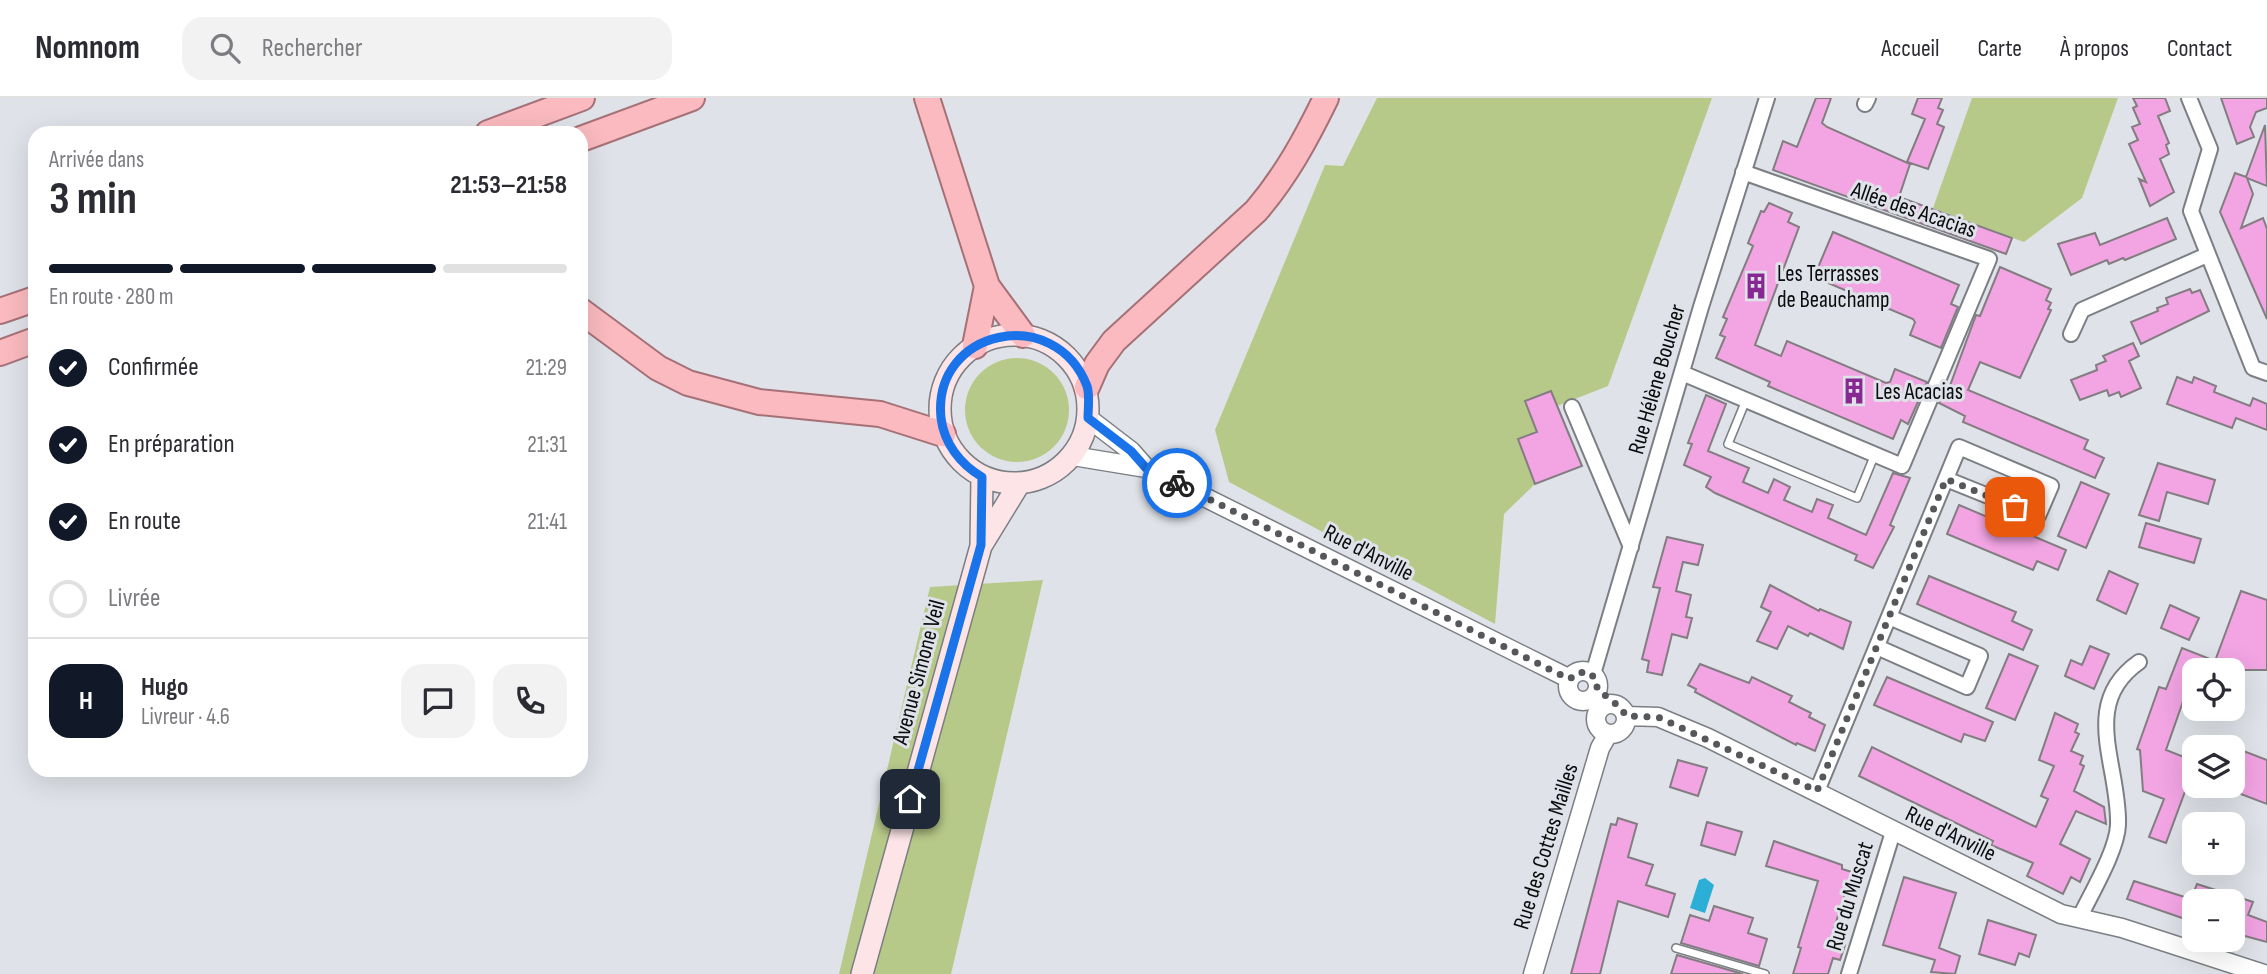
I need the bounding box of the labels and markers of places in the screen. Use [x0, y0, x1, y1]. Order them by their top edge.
place label: Les Terrasses de Beauchamp [1777, 260, 1890, 314]
building icon: Les Terrasses de Beauchamp [1741, 271, 1771, 301]
building icon: Les Acacias [1839, 376, 1869, 406]
place label: Les Acacias [1875, 378, 1963, 406]
pin [1985, 477, 2045, 537]
pin [880, 769, 940, 829]

